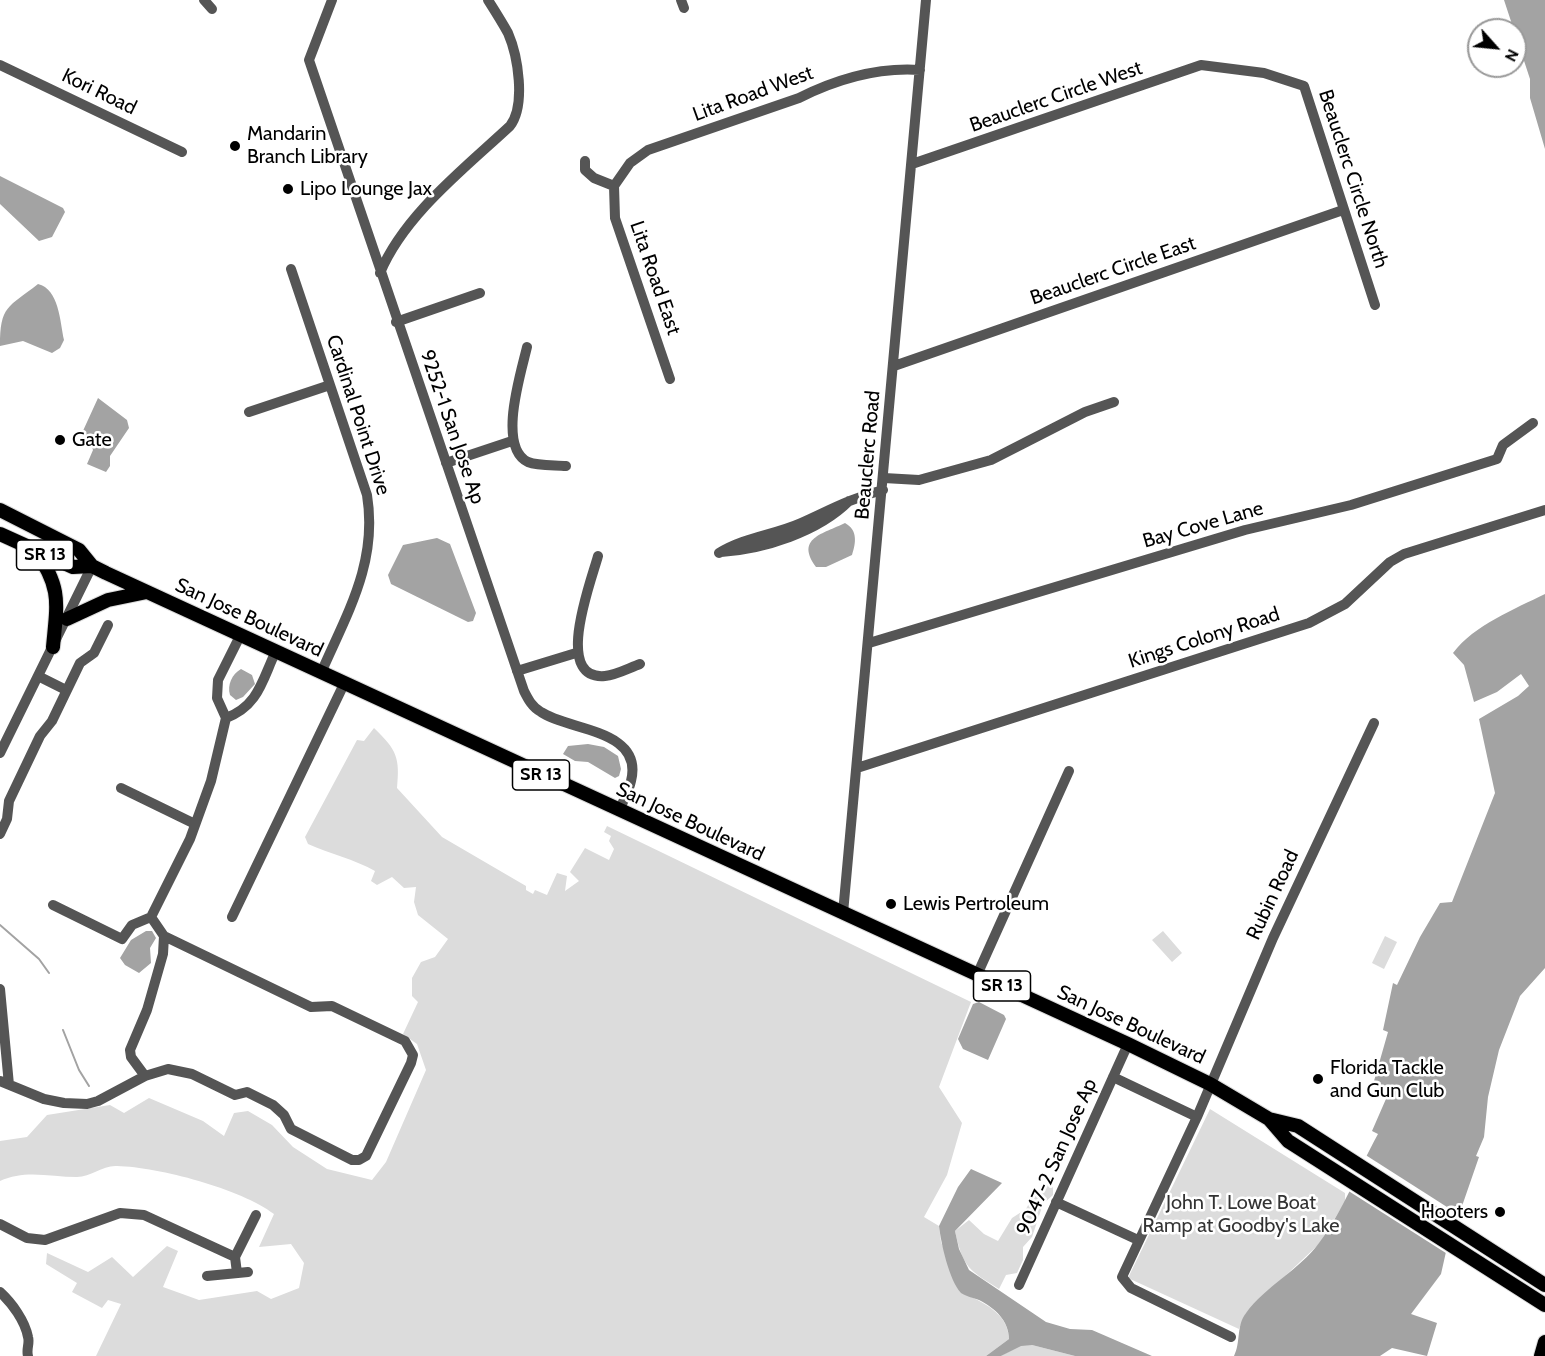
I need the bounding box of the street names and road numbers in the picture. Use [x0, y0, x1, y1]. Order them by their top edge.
street label: Beauclerc Circle West [967, 56, 1145, 138]
street label: Lita Road West [690, 61, 816, 127]
street label: Kori Road [58, 64, 140, 120]
street label: Beauclerc Circle North [1313, 87, 1393, 271]
street label: Lita Road East [624, 218, 686, 338]
street label: Beauclerc Circle East [1027, 231, 1199, 311]
street label: Cardinal Point Drive [321, 332, 395, 498]
street label: 9252-1 San Jose Ap [414, 347, 490, 507]
street label: Beauclerc Road [850, 390, 886, 520]
street label: Bay Cove Lane [1140, 496, 1266, 554]
road number: SR 13 [16, 540, 74, 570]
street label: San Jose Boulevard [171, 573, 327, 663]
street label: Kings Colony Road [1125, 602, 1283, 674]
road number: SR 13 [512, 760, 570, 790]
street label: San Jose Boulevard [612, 777, 768, 867]
street label: Rubin Road [1242, 846, 1304, 944]
road number: SR 13 [974, 971, 1030, 1001]
street label: San Jose Boulevard [1053, 980, 1209, 1070]
street label: 9047-2 San Jose Ap [1012, 1075, 1102, 1239]

